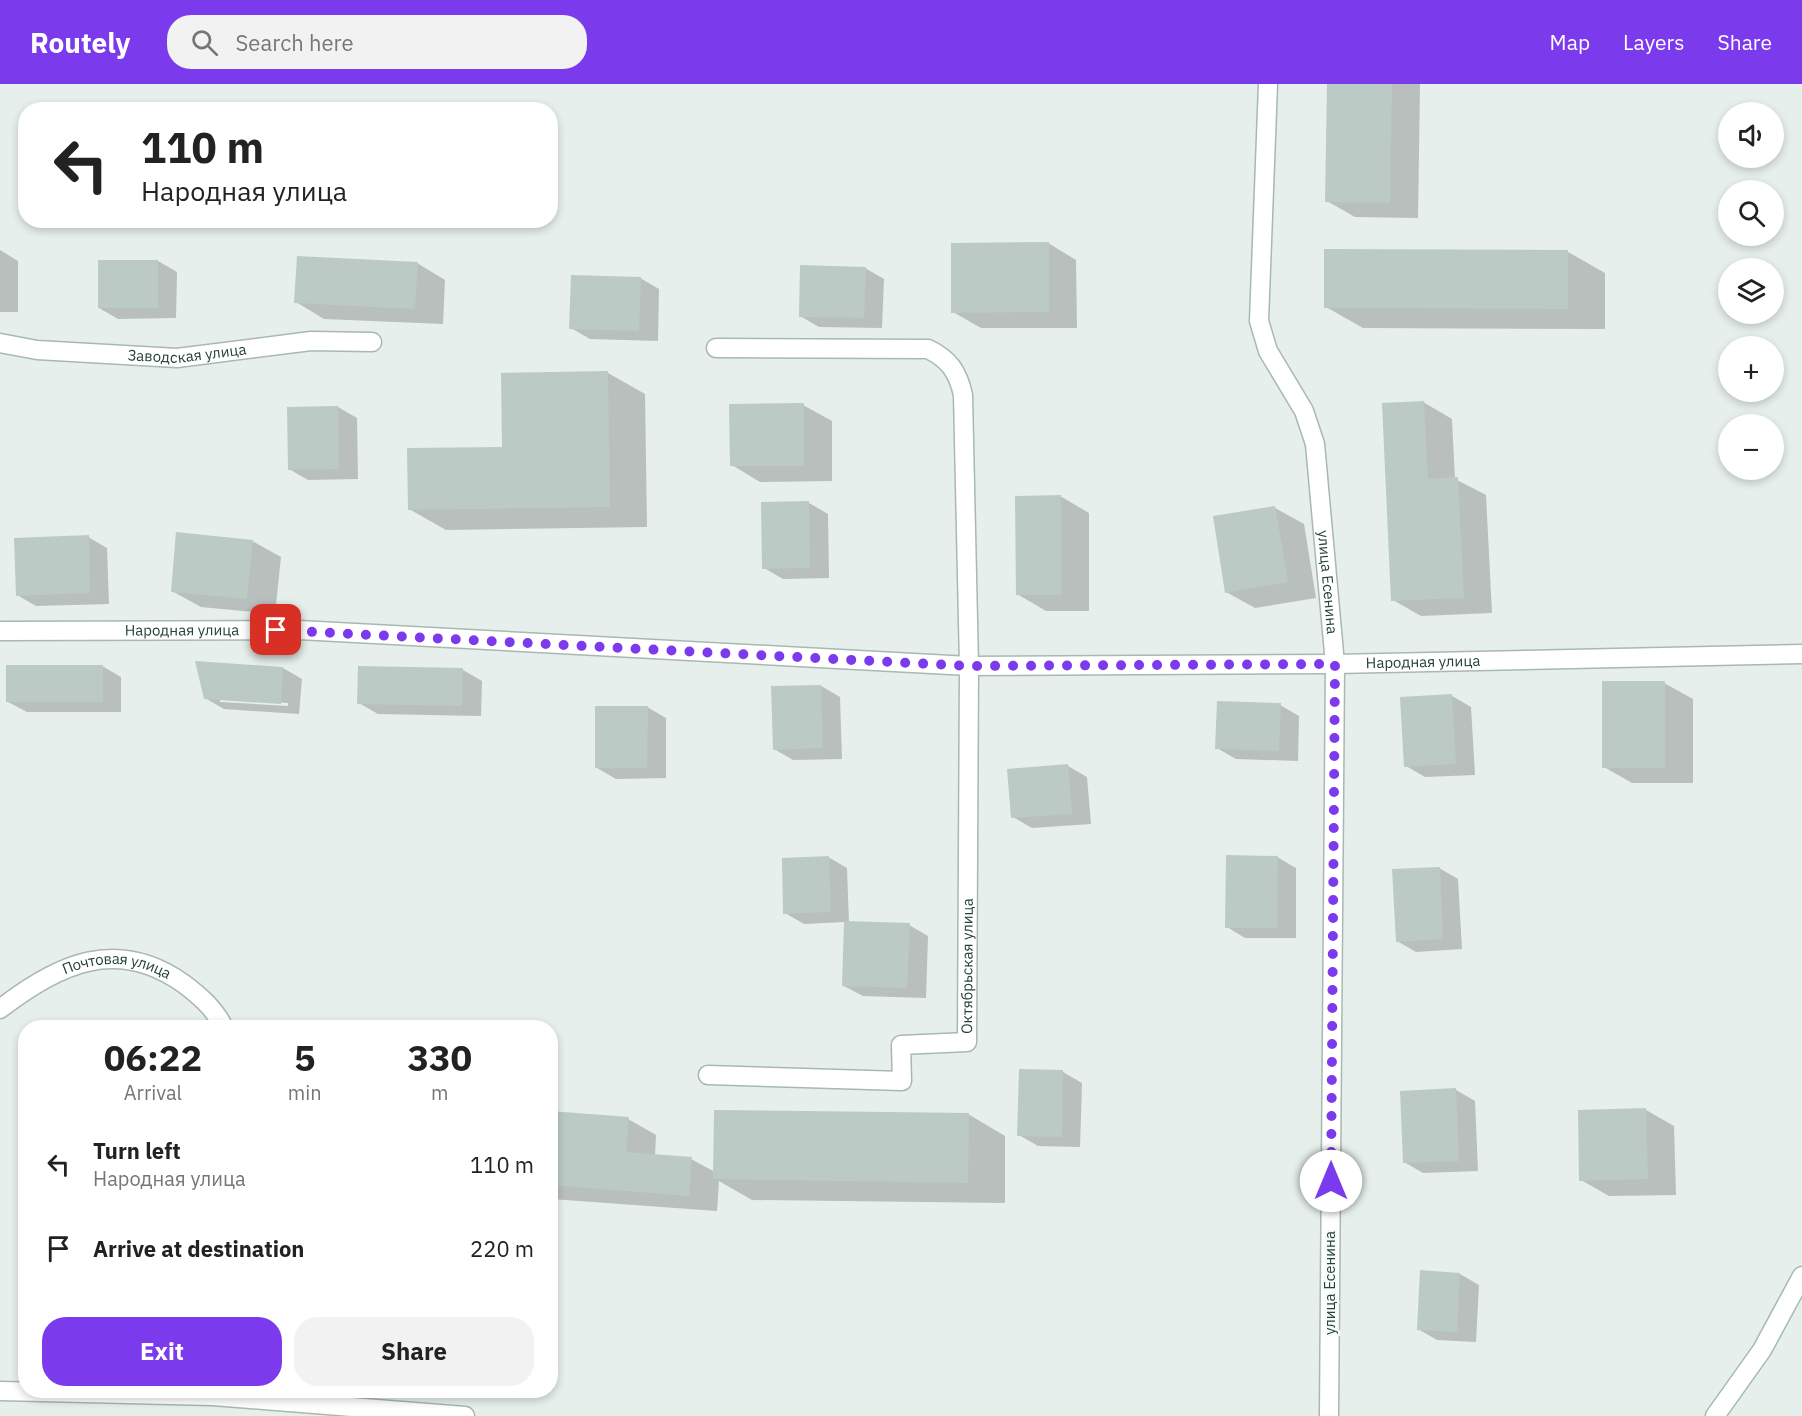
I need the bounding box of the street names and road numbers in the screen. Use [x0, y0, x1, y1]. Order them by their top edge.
street label: Заводская улица [127, 339, 247, 367]
street label: улица Есенина [1314, 530, 1342, 635]
street label: Народная улица [125, 620, 239, 640]
street label: Народная улица [1365, 651, 1481, 672]
street label: Октябрьская улица [957, 898, 977, 1034]
street label: Почтовая улица [59, 949, 175, 983]
street label: улица Есенина [1320, 1231, 1339, 1335]

